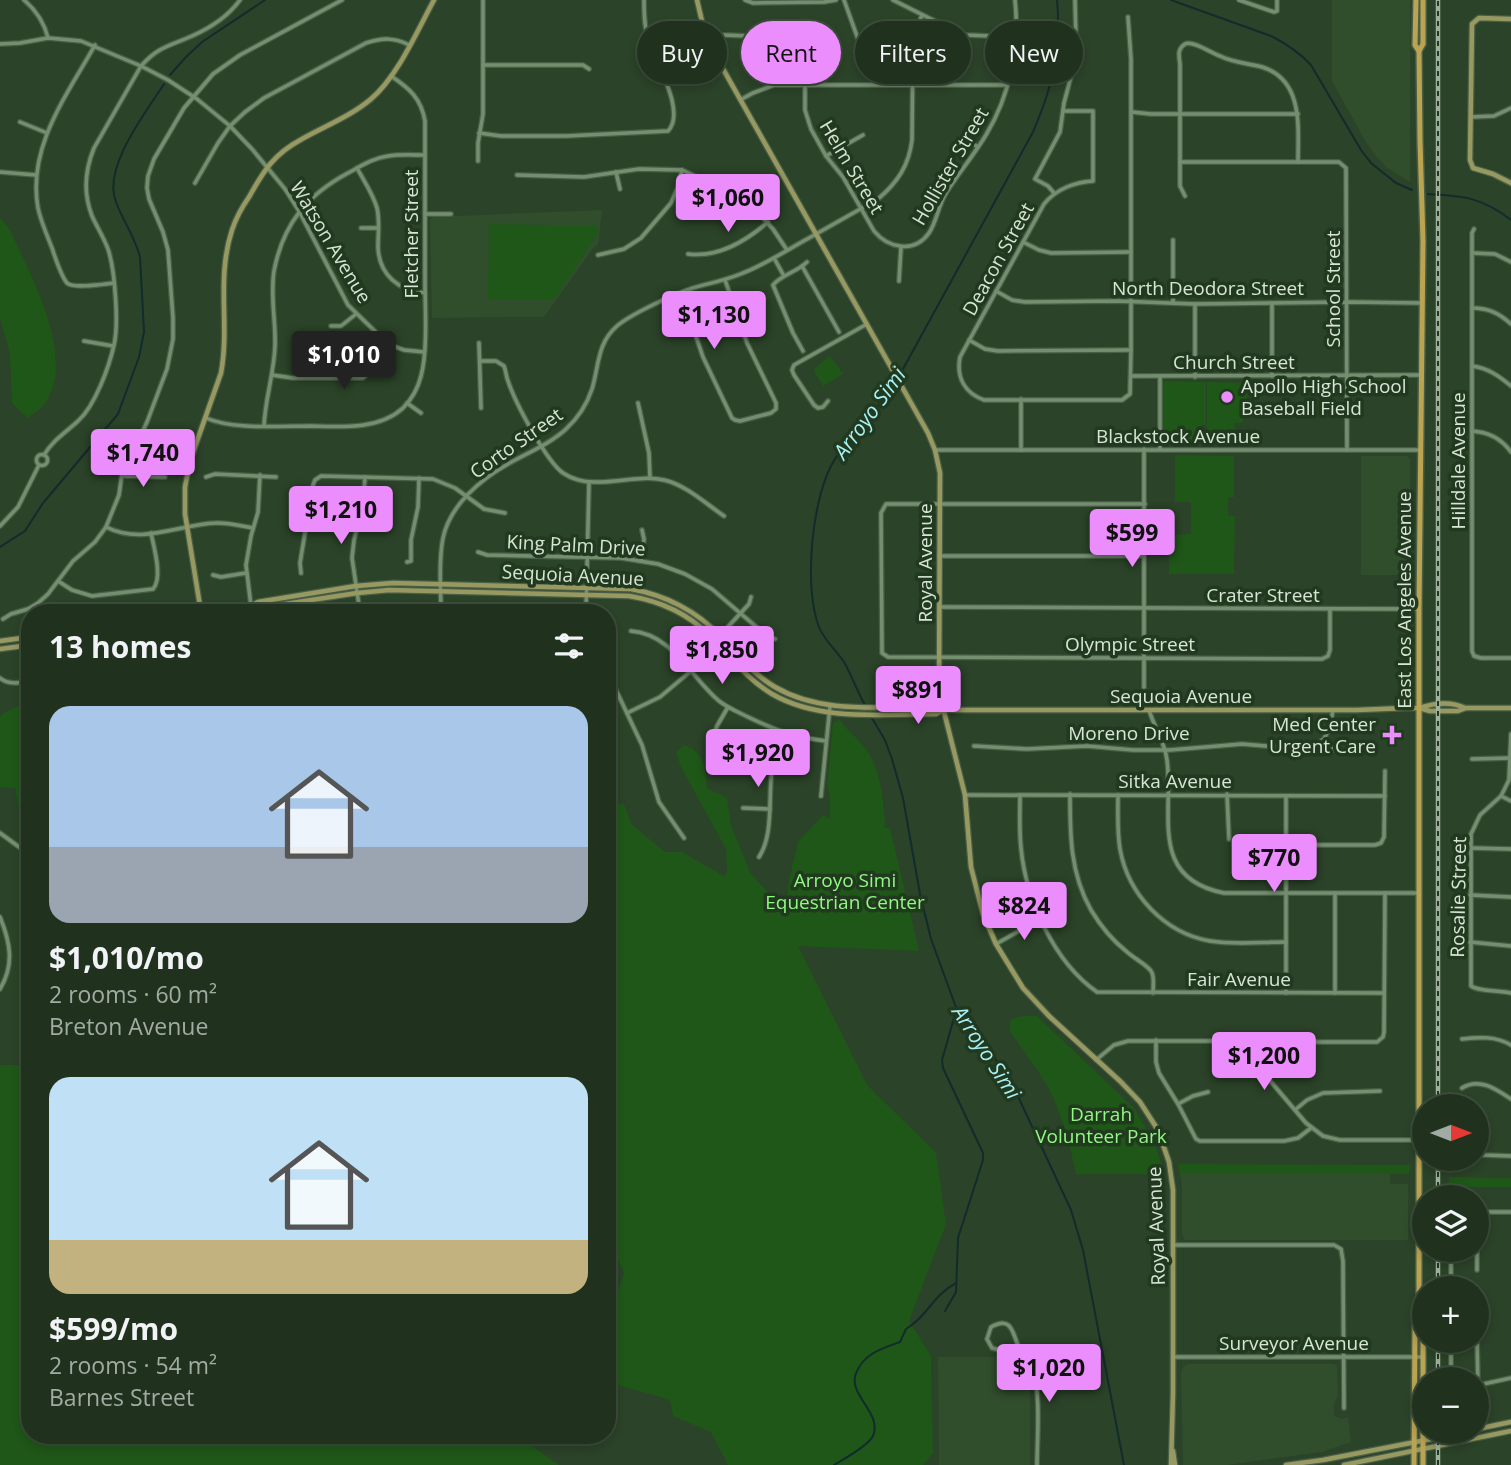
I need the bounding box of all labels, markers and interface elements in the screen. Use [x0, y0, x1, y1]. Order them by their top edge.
chip: Buy [637, 21, 727, 84]
chip: Rent [741, 21, 841, 84]
chip: Filters [855, 21, 971, 84]
chip: New [985, 21, 1083, 84]
street label: Hollister Street [906, 102, 994, 230]
street label: Helm Street [814, 115, 890, 219]
street label: Fletcher Street [398, 169, 424, 299]
pin: $1,060 [671, 174, 785, 234]
street label: Watson Avenue [284, 176, 378, 308]
text: $1,060 [692, 181, 764, 213]
street label: Deacon Street [956, 198, 1040, 320]
street label: School Street [1320, 230, 1346, 347]
street label: North Deodora Street [1112, 275, 1304, 301]
pin: $1,130 [657, 292, 771, 351]
text: $1,130 [678, 298, 750, 330]
pin: $1,010 [287, 332, 401, 391]
text: $1,010 [308, 338, 380, 370]
street label: Church Street [1173, 349, 1295, 375]
water label: Arroyo Simi [825, 361, 912, 466]
place label: Apollo High School Baseball Field [1241, 373, 1407, 421]
marker: Apollo High School Baseball Field [1219, 389, 1235, 405]
street label: Hilldale Avenue [1445, 392, 1471, 530]
street label: Corto Street [465, 401, 568, 484]
street label: Blackstock Avenue [1096, 423, 1260, 449]
pin: $1,740 [86, 430, 200, 489]
text: $1,740 [107, 436, 179, 468]
pin: $1,210 [284, 486, 398, 546]
street label: East Los Angeles Avenue [1391, 491, 1417, 709]
text: $1,210 [305, 493, 377, 525]
street label: Royal Avenue [912, 503, 938, 623]
pin: $599 [1091, 510, 1173, 569]
text: $599 [1106, 516, 1158, 548]
street label: King Palm Drive [506, 528, 646, 562]
street label: Sequoia Avenue [501, 558, 645, 592]
street label: Crater Street [1206, 582, 1320, 608]
text: 13 homes [49, 626, 192, 667]
pin: $1,850 [665, 626, 779, 686]
icon: filters [550, 627, 588, 665]
street label: Olympic Street [1065, 631, 1195, 657]
text: $1,850 [686, 633, 758, 665]
pin: $891 [877, 666, 959, 726]
text: $891 [892, 673, 944, 705]
street label: Sequoia Avenue [1110, 683, 1252, 709]
place label: Med Center Urgent Care [1269, 711, 1376, 759]
street label: Moreno Drive [1068, 720, 1190, 746]
marker: Med Center Urgent Care [1382, 725, 1402, 745]
pin: $1,920 [701, 730, 815, 789]
text: $1,920 [722, 736, 794, 768]
icon: home [256, 751, 382, 877]
street label: Sitka Avenue [1118, 768, 1232, 794]
pin: $770 [1233, 834, 1315, 894]
street label: Rosalie Street [1444, 836, 1472, 958]
text: $770 [1248, 841, 1300, 873]
park label: Arroyo Simi Equestrian Center [765, 867, 925, 915]
pin: $824 [983, 883, 1065, 942]
text: $824 [998, 889, 1050, 921]
text: $1,010/mo [49, 937, 204, 978]
street label: Fair Avenue [1187, 966, 1291, 992]
text: 2 rooms · 60 m² [49, 978, 217, 1010]
water label: Arroyo Simi [945, 998, 1028, 1105]
text: Breton Avenue [49, 1010, 208, 1042]
pin: $1,200 [1207, 1032, 1321, 1092]
text: $1,200 [1228, 1039, 1300, 1071]
north arrow [1412, 1094, 1489, 1171]
map controls [1412, 1094, 1489, 1444]
park label: Darrah Volunteer Park [1035, 1101, 1167, 1149]
icon: home [256, 1122, 382, 1248]
street label: Royal Avenue [1141, 1166, 1171, 1286]
button: layers [1412, 1185, 1489, 1262]
button: + [1412, 1276, 1489, 1353]
text: $599/mo [49, 1308, 178, 1349]
street label: Surveyor Avenue [1219, 1330, 1369, 1356]
pin: $1,020 [992, 1344, 1106, 1404]
text: 2 rooms · 54 m² [49, 1349, 217, 1381]
text: $1,020 [1013, 1351, 1085, 1383]
button: − [1412, 1367, 1489, 1444]
text: Barnes Street [49, 1381, 194, 1413]

